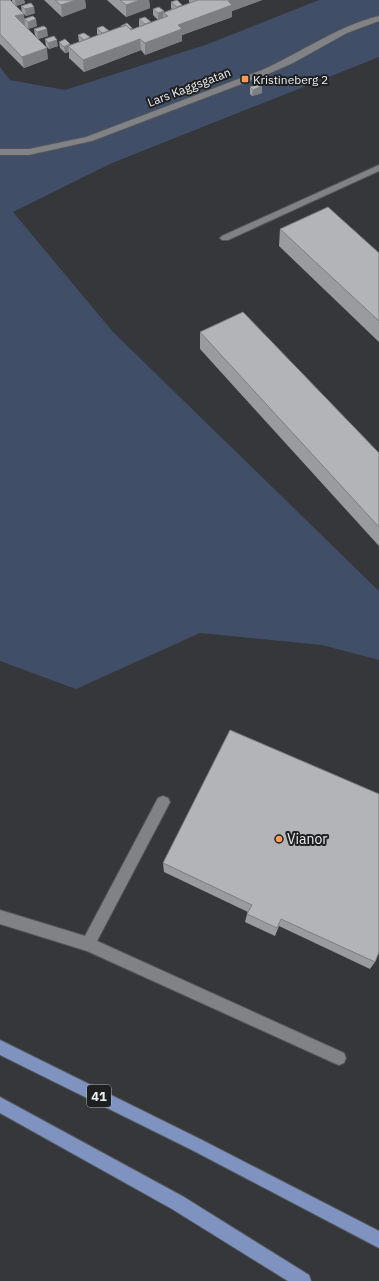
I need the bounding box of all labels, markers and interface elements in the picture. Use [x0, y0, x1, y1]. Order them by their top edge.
street label: Lars Kaggsgatan [145, 64, 233, 110]
place label: Kristineberg 2 [253, 72, 328, 87]
marker: Kristineberg 2 [240, 74, 250, 84]
place label: Vianor [287, 830, 327, 848]
marker: Vianor [274, 834, 284, 844]
road number: 41 [87, 1085, 111, 1107]

